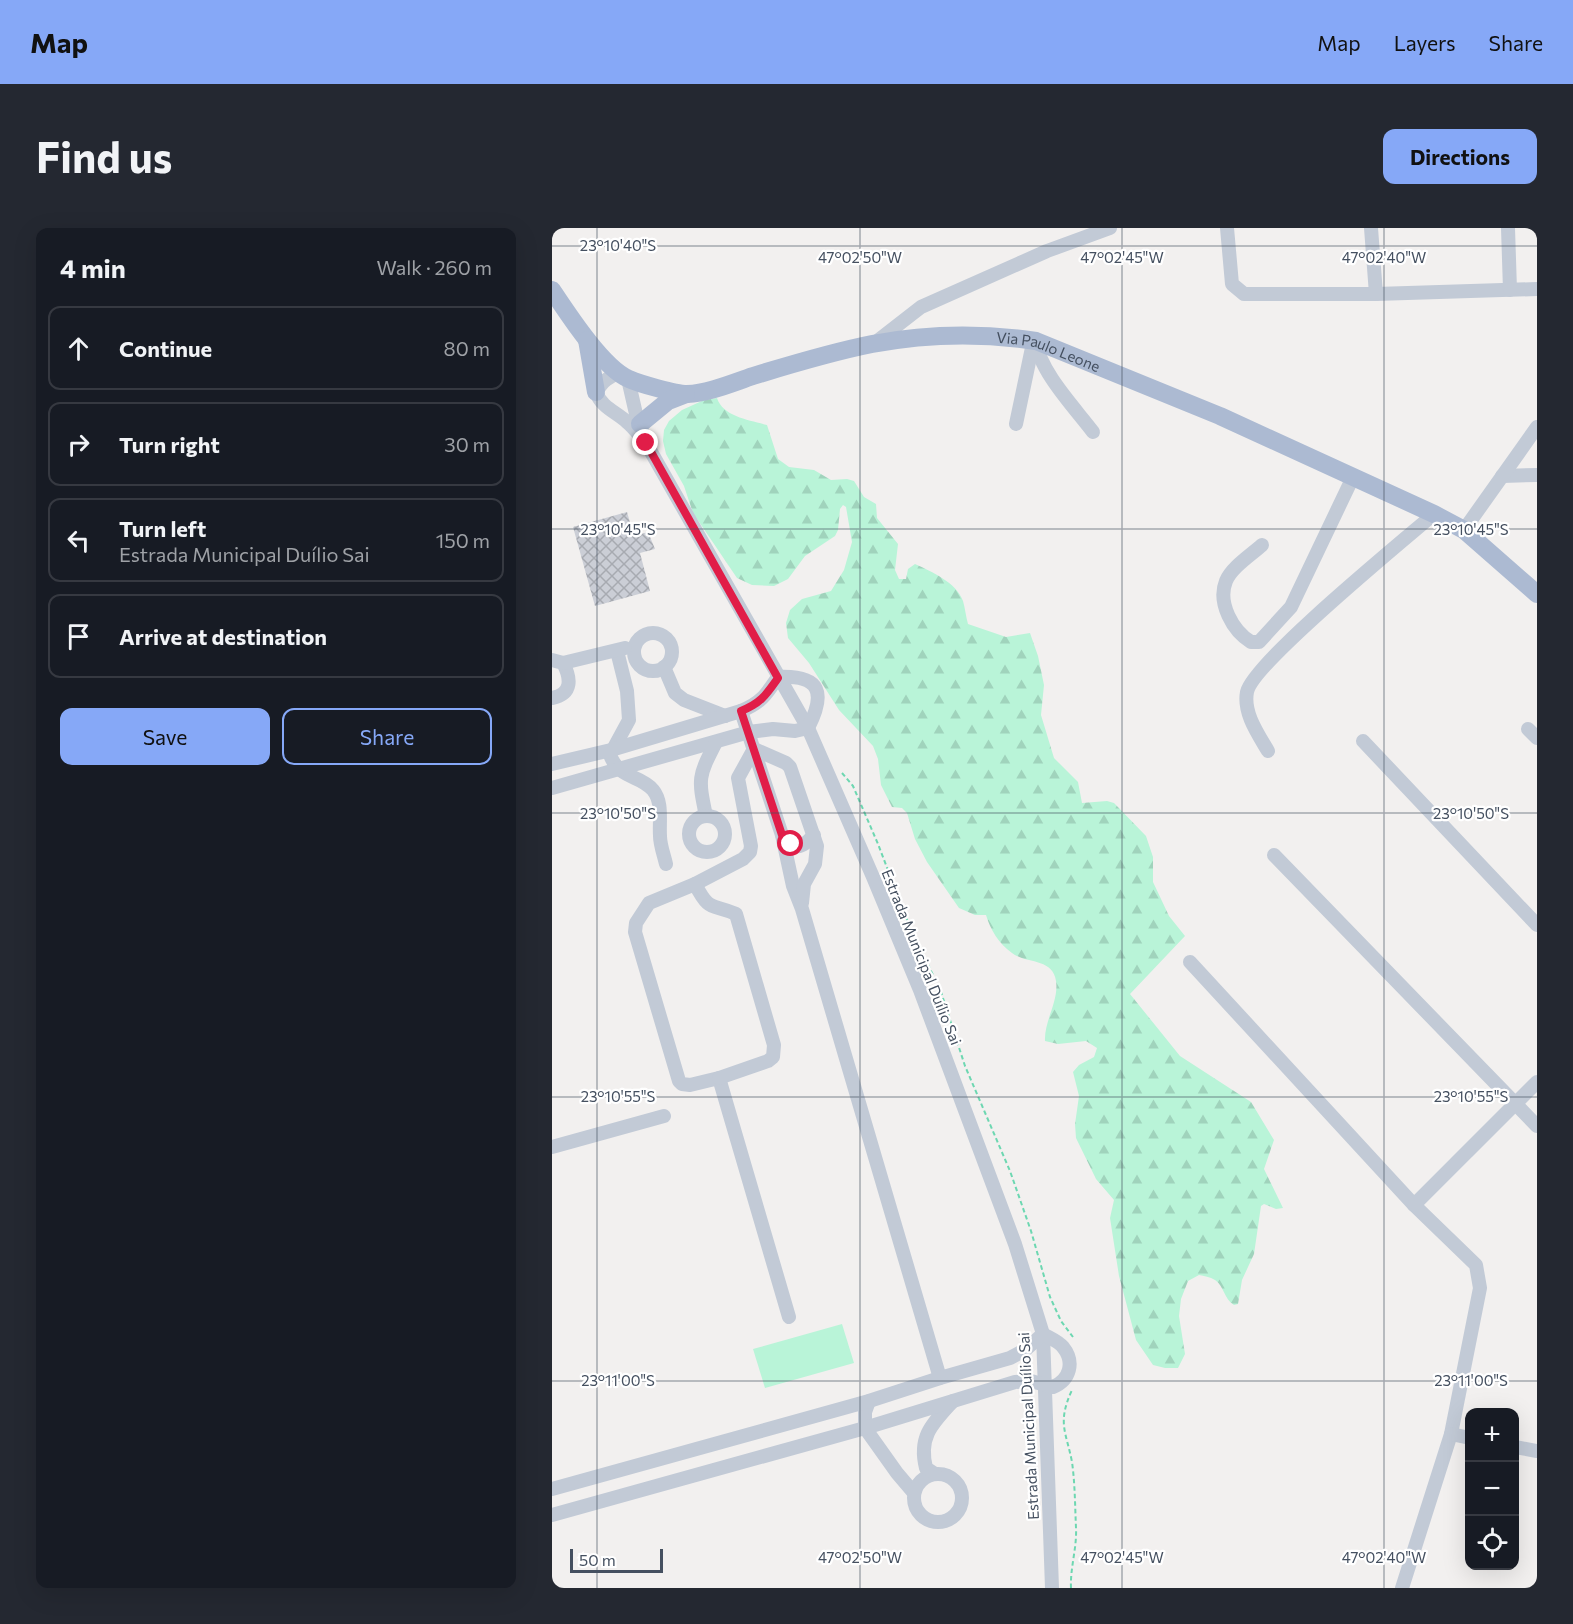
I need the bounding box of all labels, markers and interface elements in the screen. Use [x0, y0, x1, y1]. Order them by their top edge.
text: Map [30, 25, 88, 59]
text: Map [1317, 30, 1361, 55]
text: Layers [1394, 30, 1456, 55]
text: Share [1489, 30, 1543, 55]
button: Directions [1383, 129, 1537, 184]
text: Find us [36, 130, 172, 182]
text: 23°10'40"S [580, 236, 656, 254]
text: 47°02'50"W [818, 248, 902, 266]
text: 47°02'45"W [1080, 248, 1164, 266]
text: 47°02'40"W [1342, 248, 1426, 266]
text: 4 min [60, 252, 126, 283]
text: Walk · 260 m [376, 255, 492, 279]
street label: Via Paulo Leone [996, 328, 1103, 375]
icon: ahead [62, 332, 95, 365]
text: Continue [119, 335, 212, 362]
text: 80 m [444, 336, 490, 360]
icon: right [62, 428, 95, 461]
route end [632, 429, 658, 455]
text: Turn right [119, 431, 220, 458]
text: 30 m [444, 432, 490, 456]
text: Turn left [119, 515, 206, 542]
text: 23°10'45"S [580, 520, 656, 538]
text: 23°10'45"S [1433, 520, 1509, 538]
icon: left [62, 524, 95, 557]
text: 150 m [436, 528, 490, 552]
text: Estrada Municipal Duílio Sai [119, 542, 370, 566]
icon: arrive [62, 620, 95, 653]
text: Arrive at destination [119, 623, 327, 650]
button: Save [60, 708, 270, 765]
button: Share [282, 708, 492, 765]
text: 23°10'50"S [580, 804, 656, 822]
text: 23°10'50"S [1433, 804, 1509, 822]
route start [777, 830, 803, 856]
street label: Estrada Municipal Duílio Sai [878, 866, 966, 1048]
text: 23°10'55"S [581, 1087, 656, 1105]
text: 23°10'55"S [1434, 1087, 1509, 1105]
street label: Estrada Municipal Duílio Sai [1014, 1332, 1042, 1520]
text: 23°11'00"S [581, 1371, 655, 1389]
text: 23°11'00"S [1434, 1371, 1508, 1389]
map controls [1465, 1408, 1519, 1570]
button: + [1465, 1408, 1519, 1462]
button: − [1465, 1462, 1519, 1516]
button: locate [1465, 1516, 1519, 1570]
scale bar [570, 1546, 663, 1574]
text: 47°02'50"W [818, 1548, 902, 1566]
text: 47°02'45"W [1080, 1548, 1164, 1566]
text: 47°02'40"W [1342, 1548, 1426, 1566]
text: 50 m [579, 1550, 616, 1569]

